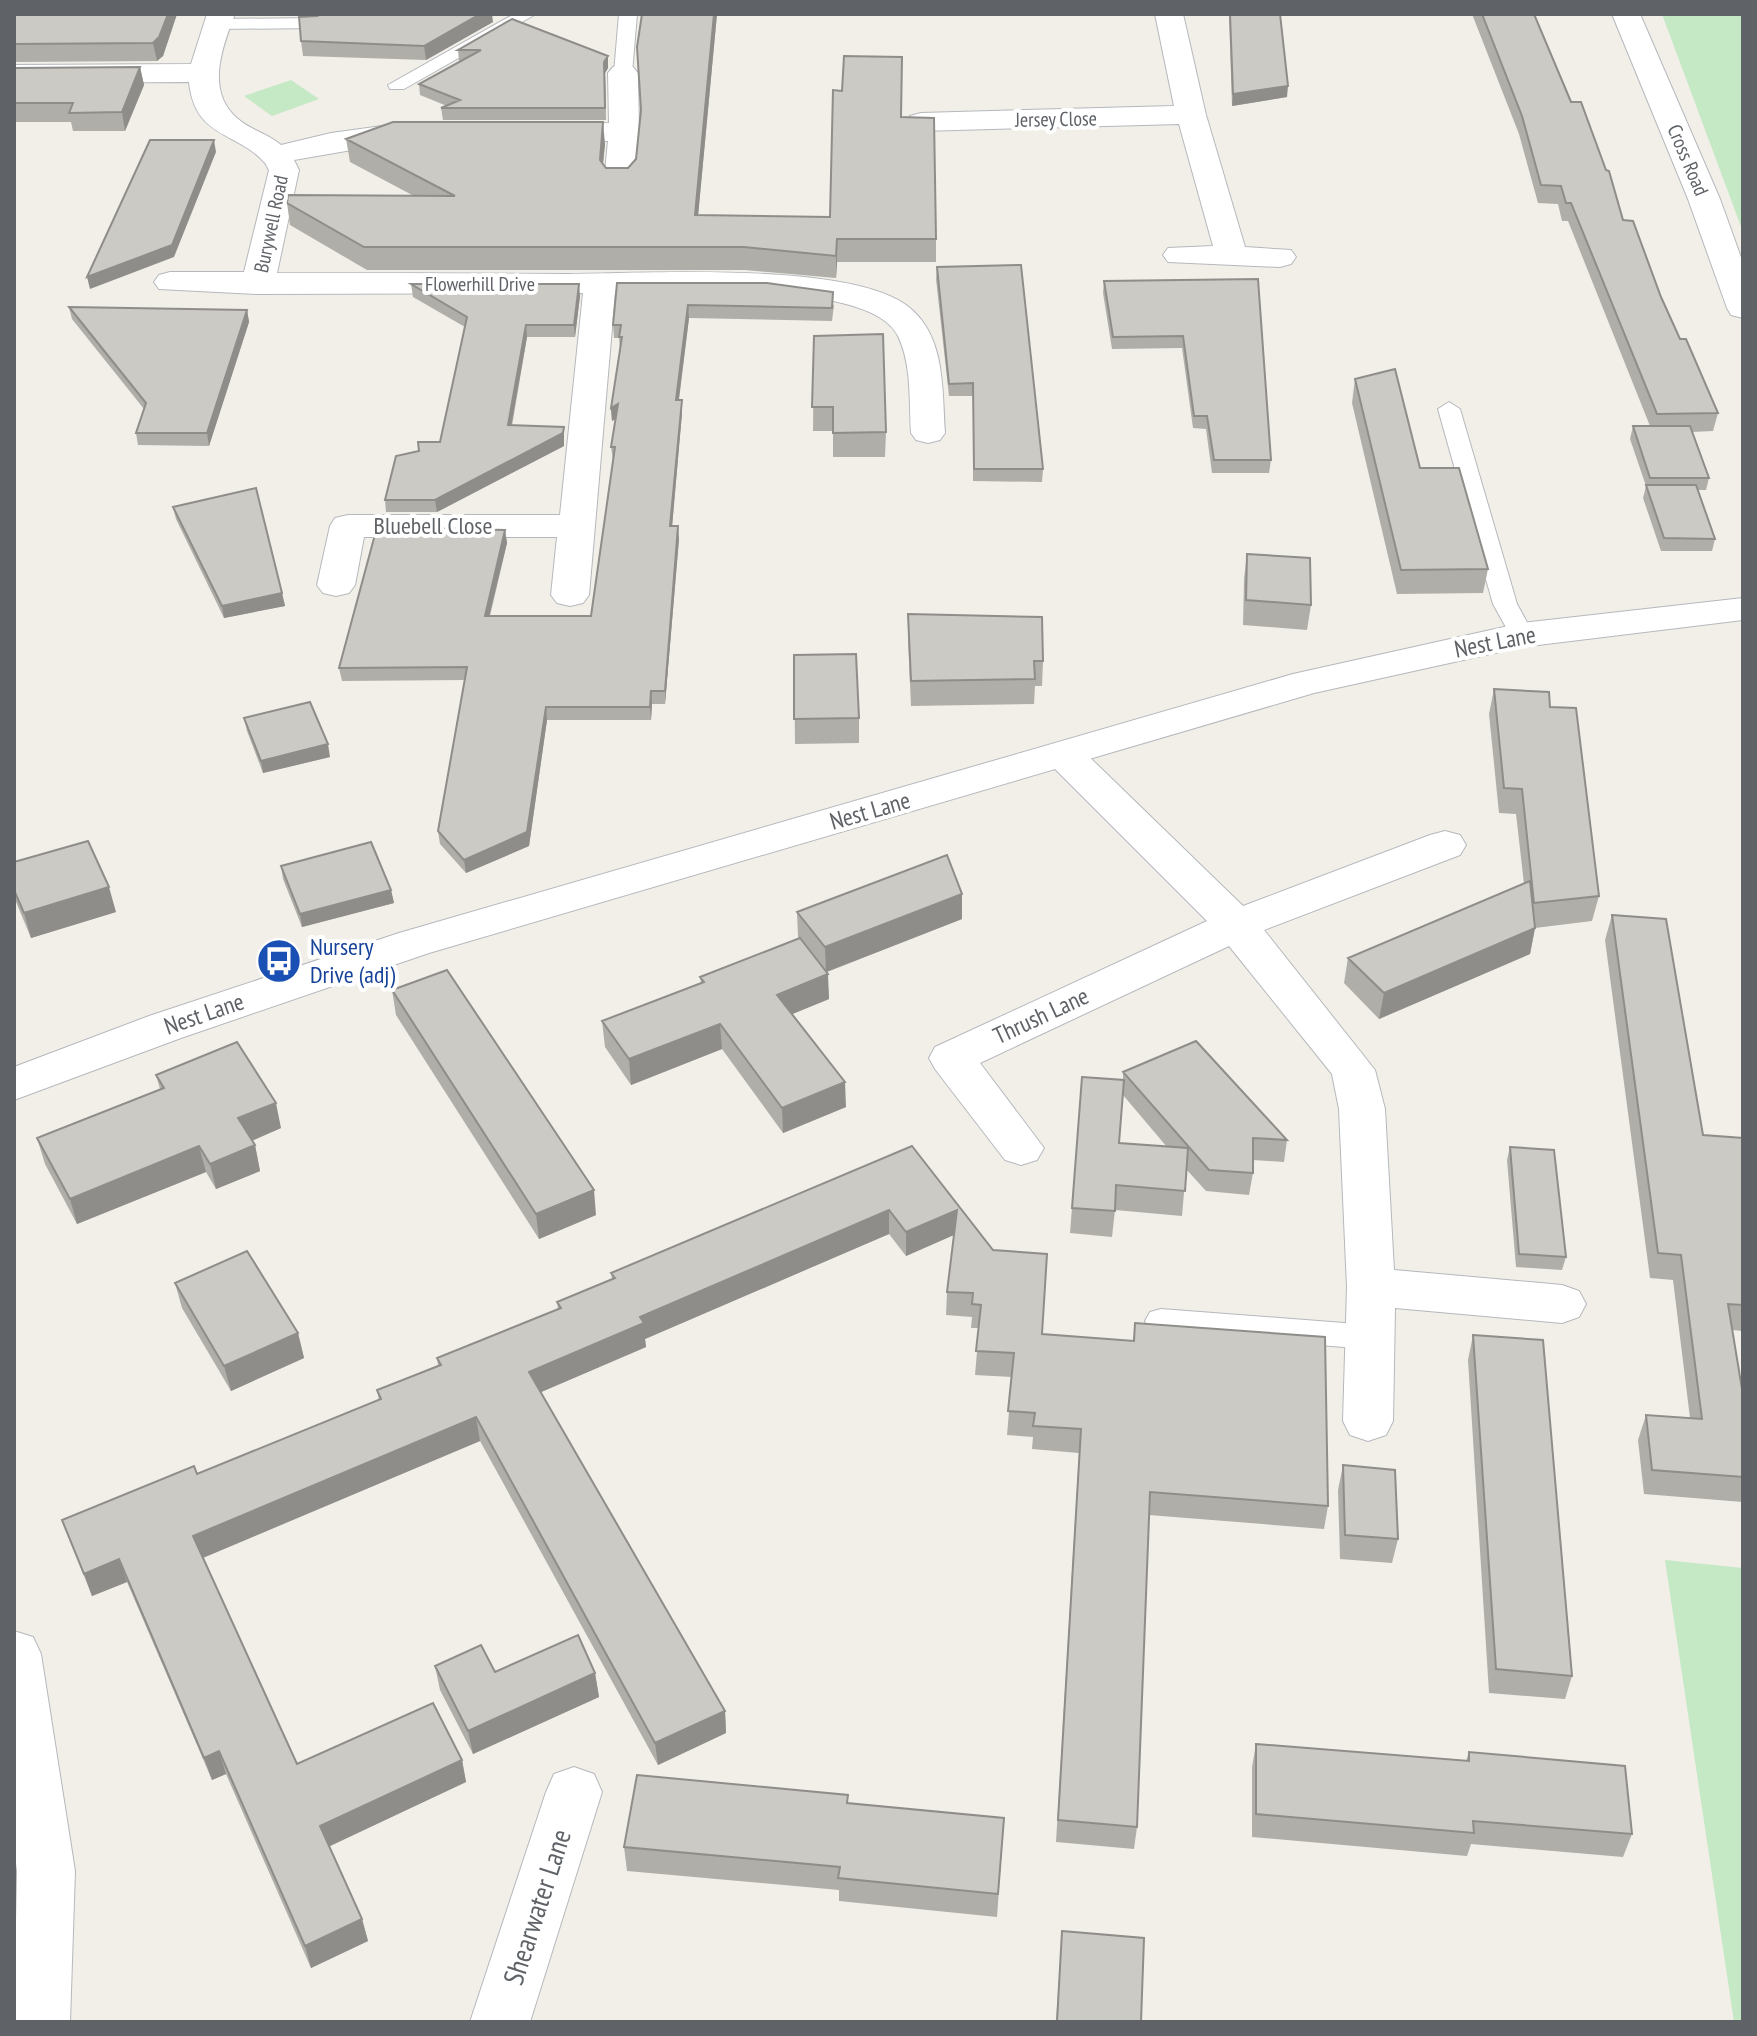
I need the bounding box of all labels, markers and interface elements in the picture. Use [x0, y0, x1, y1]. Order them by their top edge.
street label: Jersey Close [1014, 105, 1097, 133]
street label: Cross Road [1661, 120, 1715, 200]
street label: Burywell Road [248, 173, 294, 275]
street label: Flowerhill Drive [425, 271, 535, 297]
street label: Bluebell Close [374, 510, 492, 541]
street label: Nest Lane [1452, 618, 1538, 665]
street label: Nest Lane [826, 784, 914, 837]
place label: Nursery Drive (adj) [310, 931, 395, 990]
bus stop icon: Nursery Drive (adj) [255, 937, 303, 985]
street label: Thrush Lane [988, 980, 1093, 1051]
street label: Nest Lane [160, 985, 248, 1042]
street label: Shearwater Lane [494, 1824, 579, 1989]

